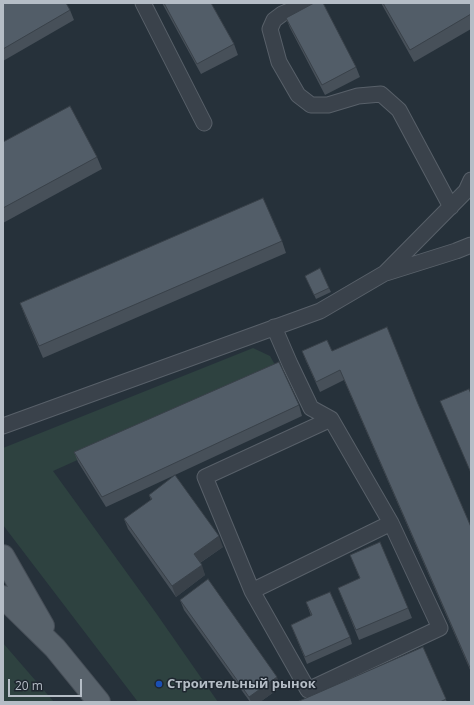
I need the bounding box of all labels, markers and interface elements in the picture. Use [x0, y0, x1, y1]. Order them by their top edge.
scale bar [10, 671, 84, 697]
place label: Строительный рынок [167, 676, 316, 692]
text: 20 m [15, 677, 43, 694]
marker: Строительный рынок [154, 679, 164, 689]

